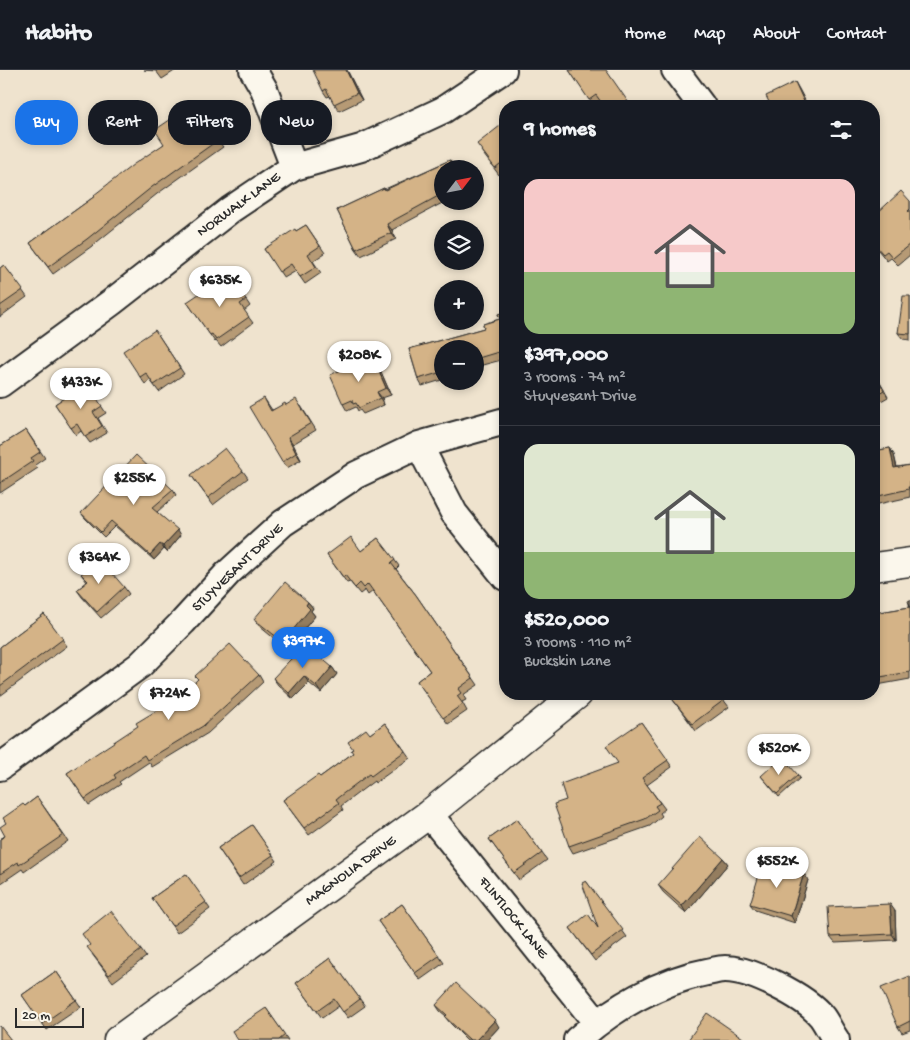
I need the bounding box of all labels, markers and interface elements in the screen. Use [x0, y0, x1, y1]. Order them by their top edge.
text: Habito [25, 20, 92, 49]
text: Home [624, 24, 666, 45]
text: Map [694, 24, 725, 45]
text: About [753, 24, 799, 45]
text: Contact [827, 24, 885, 45]
chip: Buy [15, 100, 78, 145]
chip: Rent [88, 100, 158, 145]
chip: Filters [168, 100, 251, 145]
chip: New [261, 100, 332, 145]
icon: filters [827, 116, 855, 144]
text: 9 homes [524, 118, 595, 143]
north arrow [434, 160, 484, 210]
map controls [434, 160, 484, 390]
street label: NORWALK LANE [194, 168, 285, 241]
icon: home [645, 211, 735, 301]
button: layers [434, 220, 484, 270]
pin: $635K [185, 266, 255, 308]
text: $635K [200, 272, 240, 291]
button: + [434, 280, 484, 330]
pin: $208K [324, 340, 394, 383]
button: − [434, 340, 484, 390]
text: $397,000 [524, 344, 608, 369]
text: $208K [338, 347, 380, 366]
pin: $433K [46, 368, 116, 410]
text: 3 rooms · 74 m² [524, 369, 626, 388]
text: $433K [61, 374, 101, 393]
text: Stuyvesant Drive [524, 388, 636, 407]
pin: $255K [99, 464, 169, 506]
text: $255K [114, 470, 154, 489]
icon: home [645, 477, 735, 567]
street label: STUYVESANT DRIVE [189, 519, 288, 616]
pin: $364K [64, 542, 134, 585]
text: $364K [79, 549, 119, 568]
text: $520,000 [524, 609, 609, 634]
pin: $397K [268, 626, 338, 669]
text: $397K [283, 633, 323, 652]
text: 3 rooms · 110 m² [524, 634, 632, 653]
text: Buckskin Lane [524, 653, 611, 672]
pin: $724K [134, 678, 204, 721]
text: $724K [149, 685, 189, 704]
pin: $520K [744, 734, 814, 776]
text: $520K [758, 740, 800, 759]
street label: MAGNOLIA DRIVE [302, 832, 400, 910]
pin: $552K [742, 846, 812, 889]
text: $552K [757, 853, 797, 872]
street label: FLINTLOCK LANE [474, 873, 552, 963]
scale bar [15, 1005, 84, 1028]
text: 20 m [22, 1008, 50, 1025]

